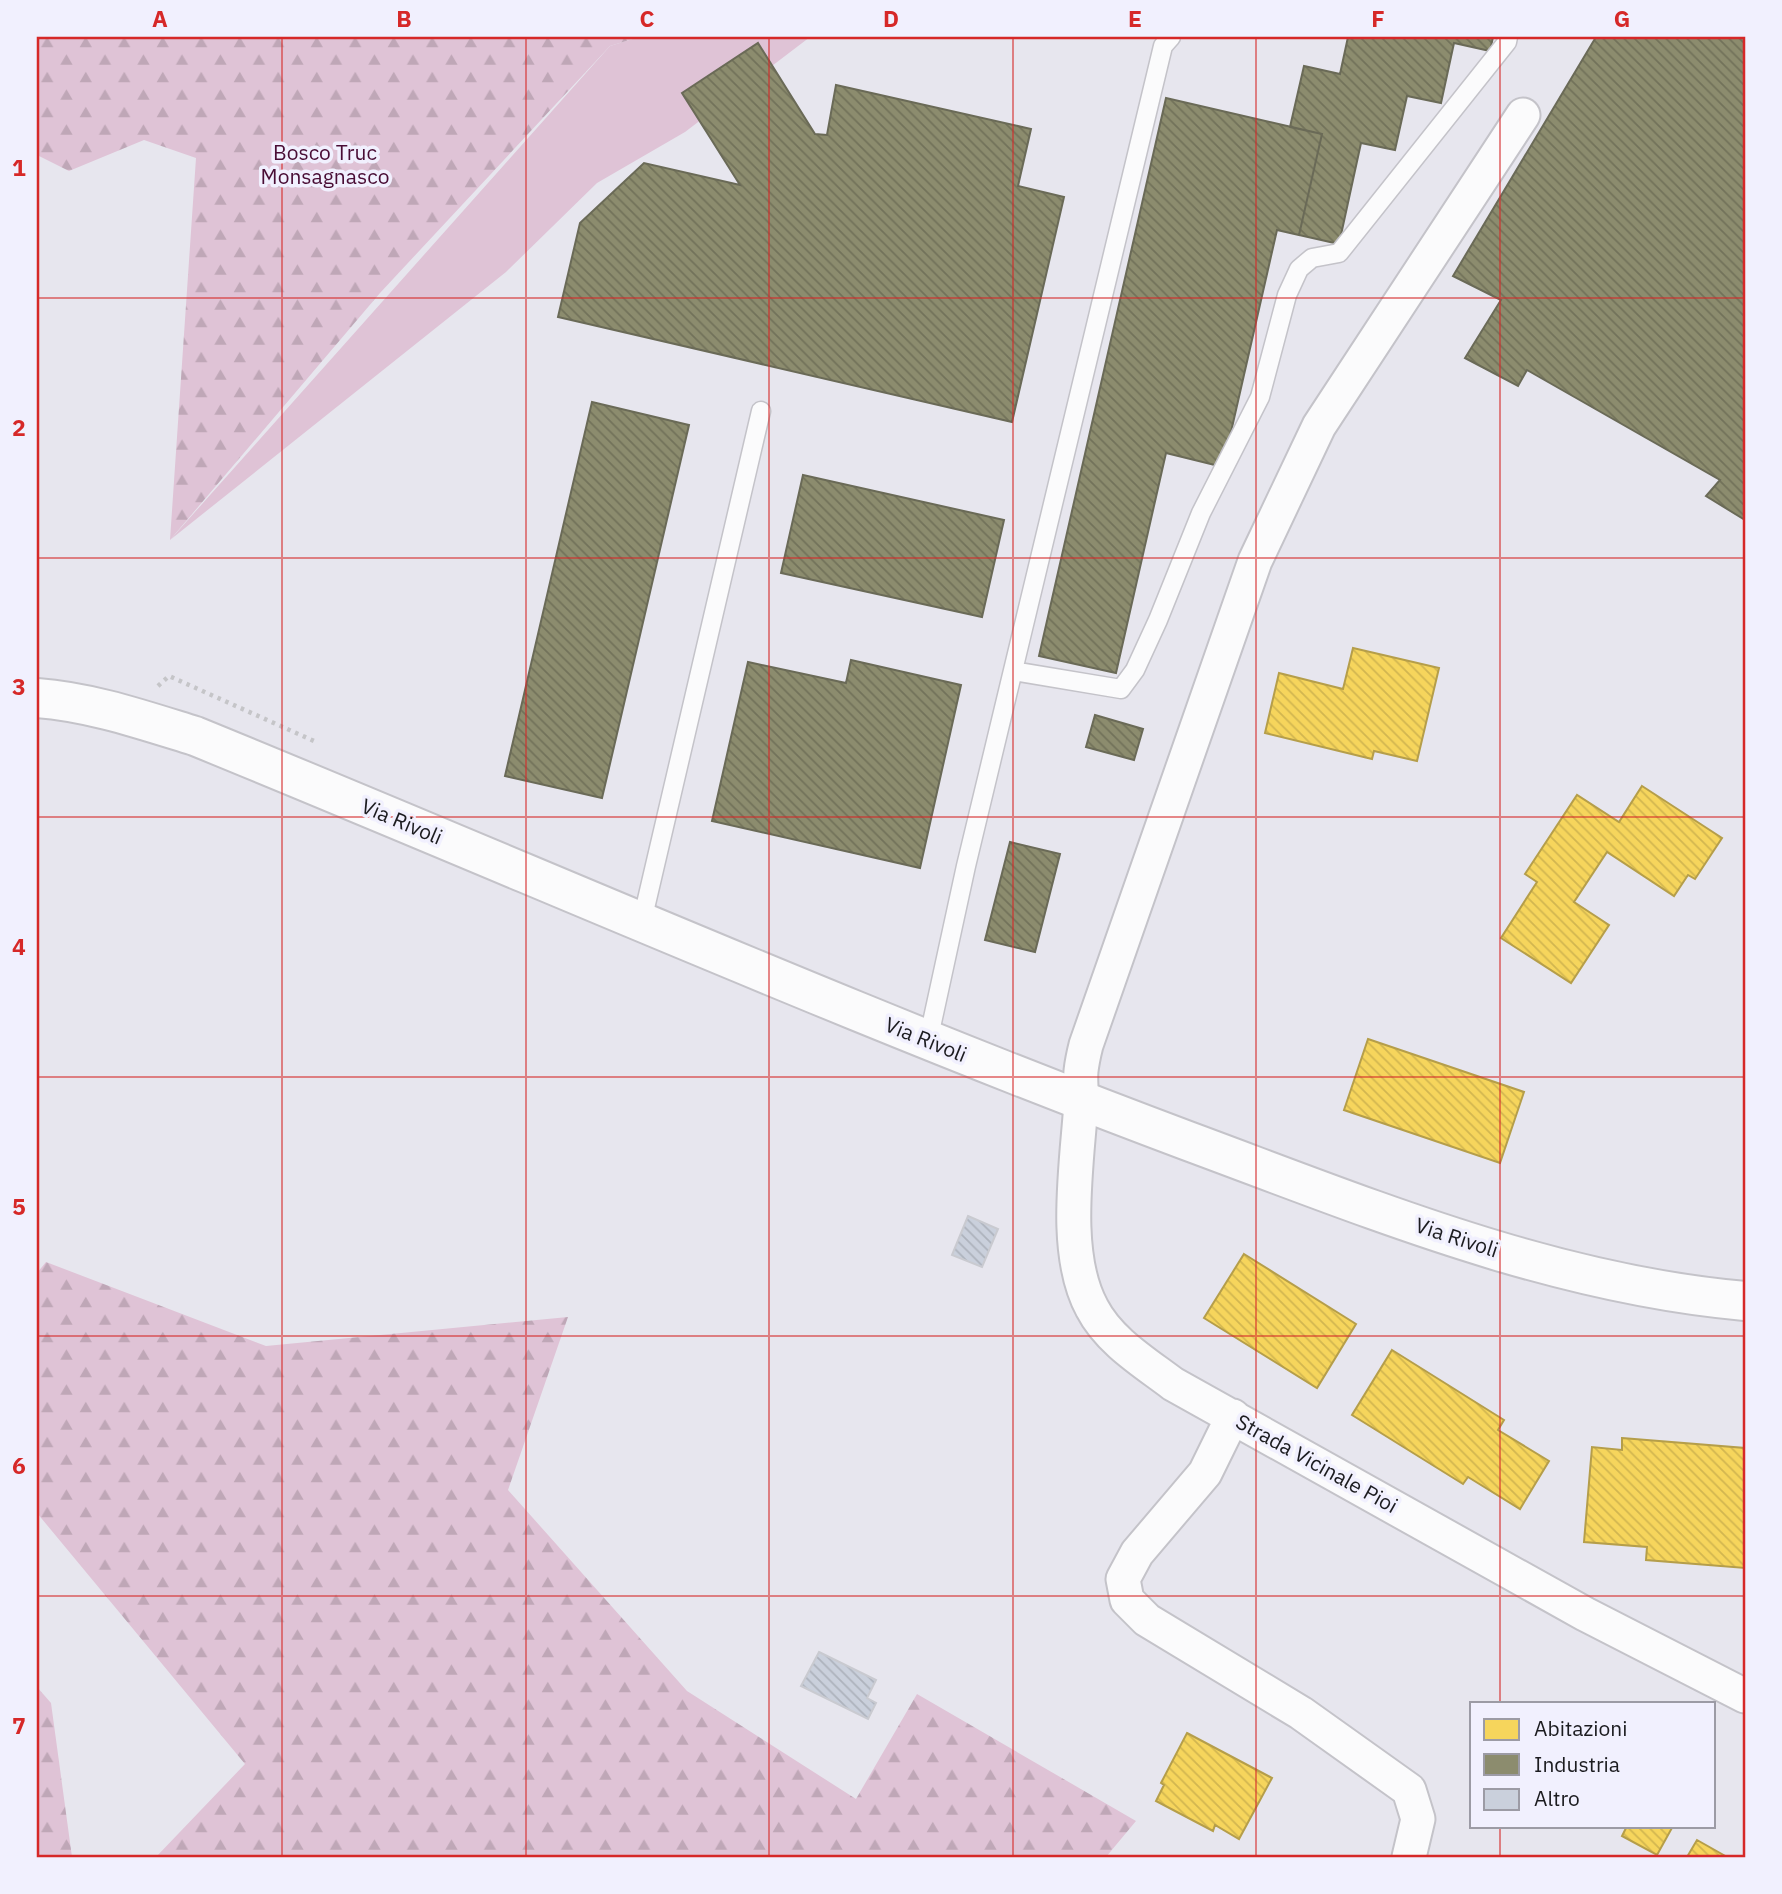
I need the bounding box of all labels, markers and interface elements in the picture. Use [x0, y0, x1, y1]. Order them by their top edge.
text: A [152, 3, 168, 33]
text: B [396, 3, 412, 33]
text: C [640, 3, 655, 33]
text: D [883, 3, 899, 33]
text: E [1128, 3, 1142, 33]
text: F [1371, 3, 1385, 33]
text: G [1614, 3, 1630, 33]
park label: Bosco Truc Monsagnasco [261, 138, 389, 190]
text: 1 [12, 152, 26, 182]
text: 2 [12, 412, 26, 442]
text: 3 [12, 671, 26, 701]
street label: Via Rivoli [357, 791, 447, 851]
text: 4 [12, 931, 26, 961]
street label: Via Rivoli [881, 1010, 971, 1068]
text: 5 [12, 1191, 26, 1221]
street label: Via Rivoli [1412, 1210, 1502, 1264]
street label: Strada Vicinale Pioi [1231, 1407, 1403, 1519]
text: 6 [12, 1450, 26, 1480]
legend [1470, 1702, 1716, 1828]
text: 7 [12, 1710, 26, 1740]
text: Abitazioni [1534, 1714, 1627, 1742]
text: Industria [1534, 1750, 1620, 1778]
text: Altro [1534, 1784, 1580, 1812]

